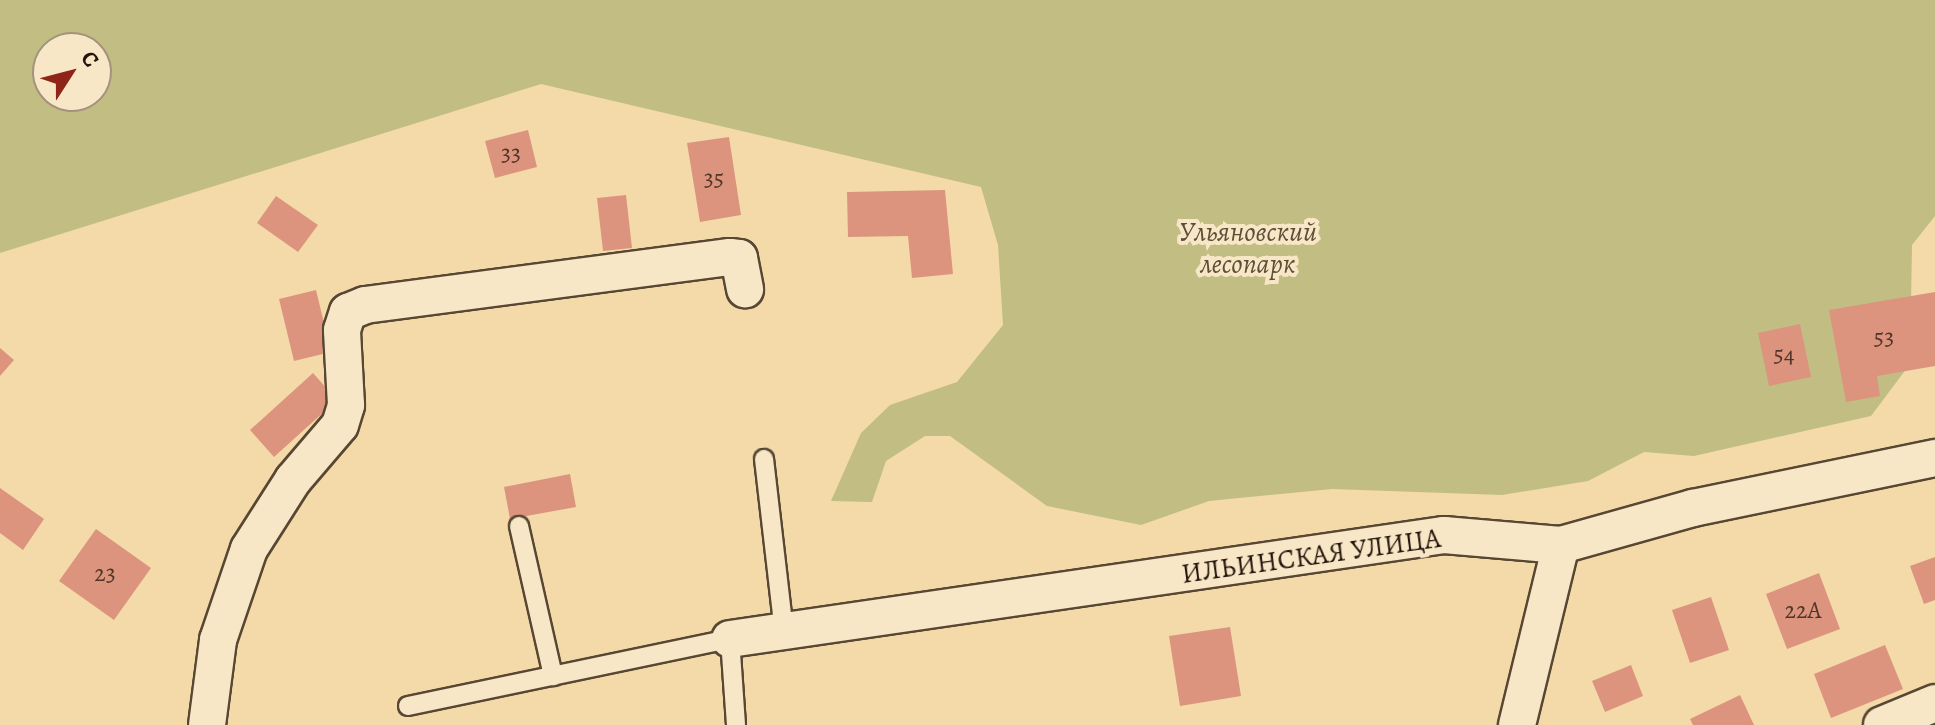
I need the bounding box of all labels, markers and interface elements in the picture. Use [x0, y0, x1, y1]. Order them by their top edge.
north arrow [32, 32, 112, 112]
text: С [74, 45, 106, 73]
house number: 33 [501, 140, 521, 168]
house number: 35 [704, 165, 724, 193]
park label: Ульяновский лесопарк [1179, 215, 1317, 281]
house number: 53 [1874, 324, 1894, 352]
house number: 54 [1773, 341, 1795, 369]
street label: ИЛЬИНСКАЯ УЛИЦА [1179, 521, 1443, 591]
house number: 23 [94, 560, 116, 588]
house number: 22А [1785, 597, 1821, 625]

